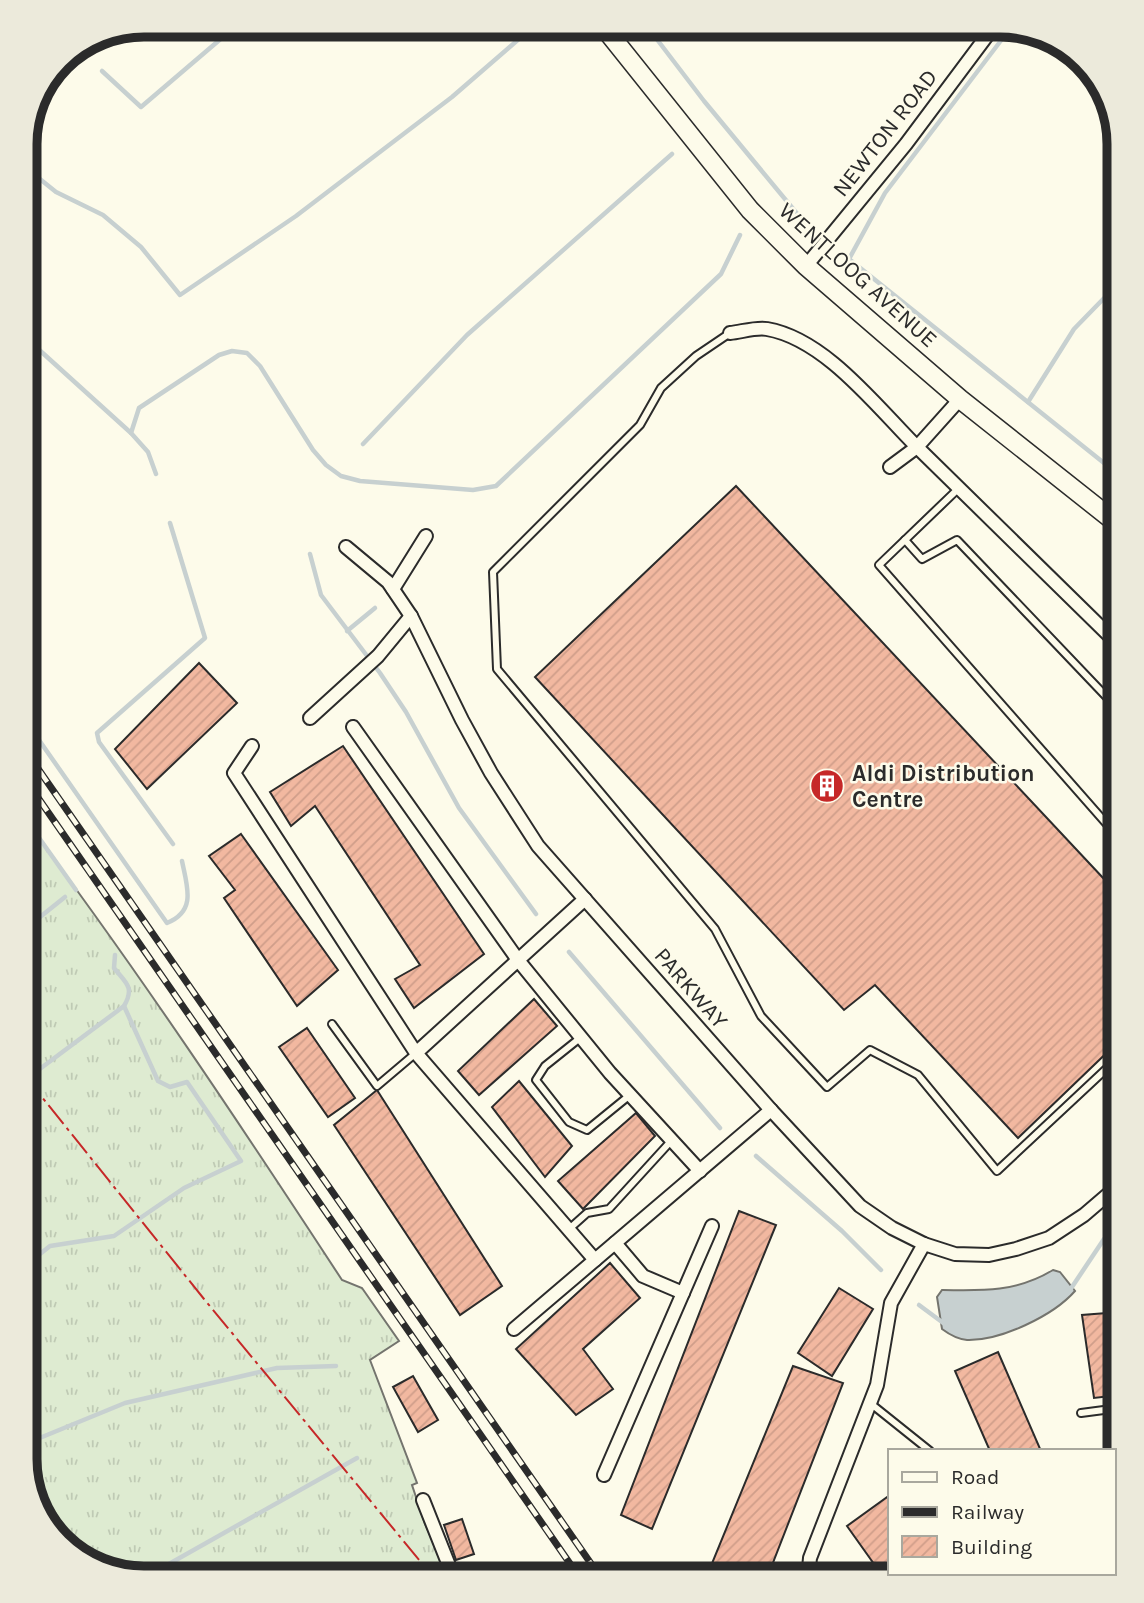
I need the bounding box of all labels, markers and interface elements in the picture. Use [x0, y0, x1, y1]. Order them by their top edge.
street label: NEWTON ROAD [827, 64, 943, 202]
street label: WENTLOOG AVENUE [773, 197, 943, 353]
place label: Aldi Distribution Centre [852, 760, 1035, 813]
building icon: Aldi Distribution Centre [808, 767, 846, 805]
street label: PARKWAY [649, 942, 734, 1034]
legend [888, 1449, 1116, 1575]
text: Road [951, 1465, 999, 1489]
text: Railway [951, 1500, 1024, 1524]
text: Building [951, 1535, 1032, 1559]

